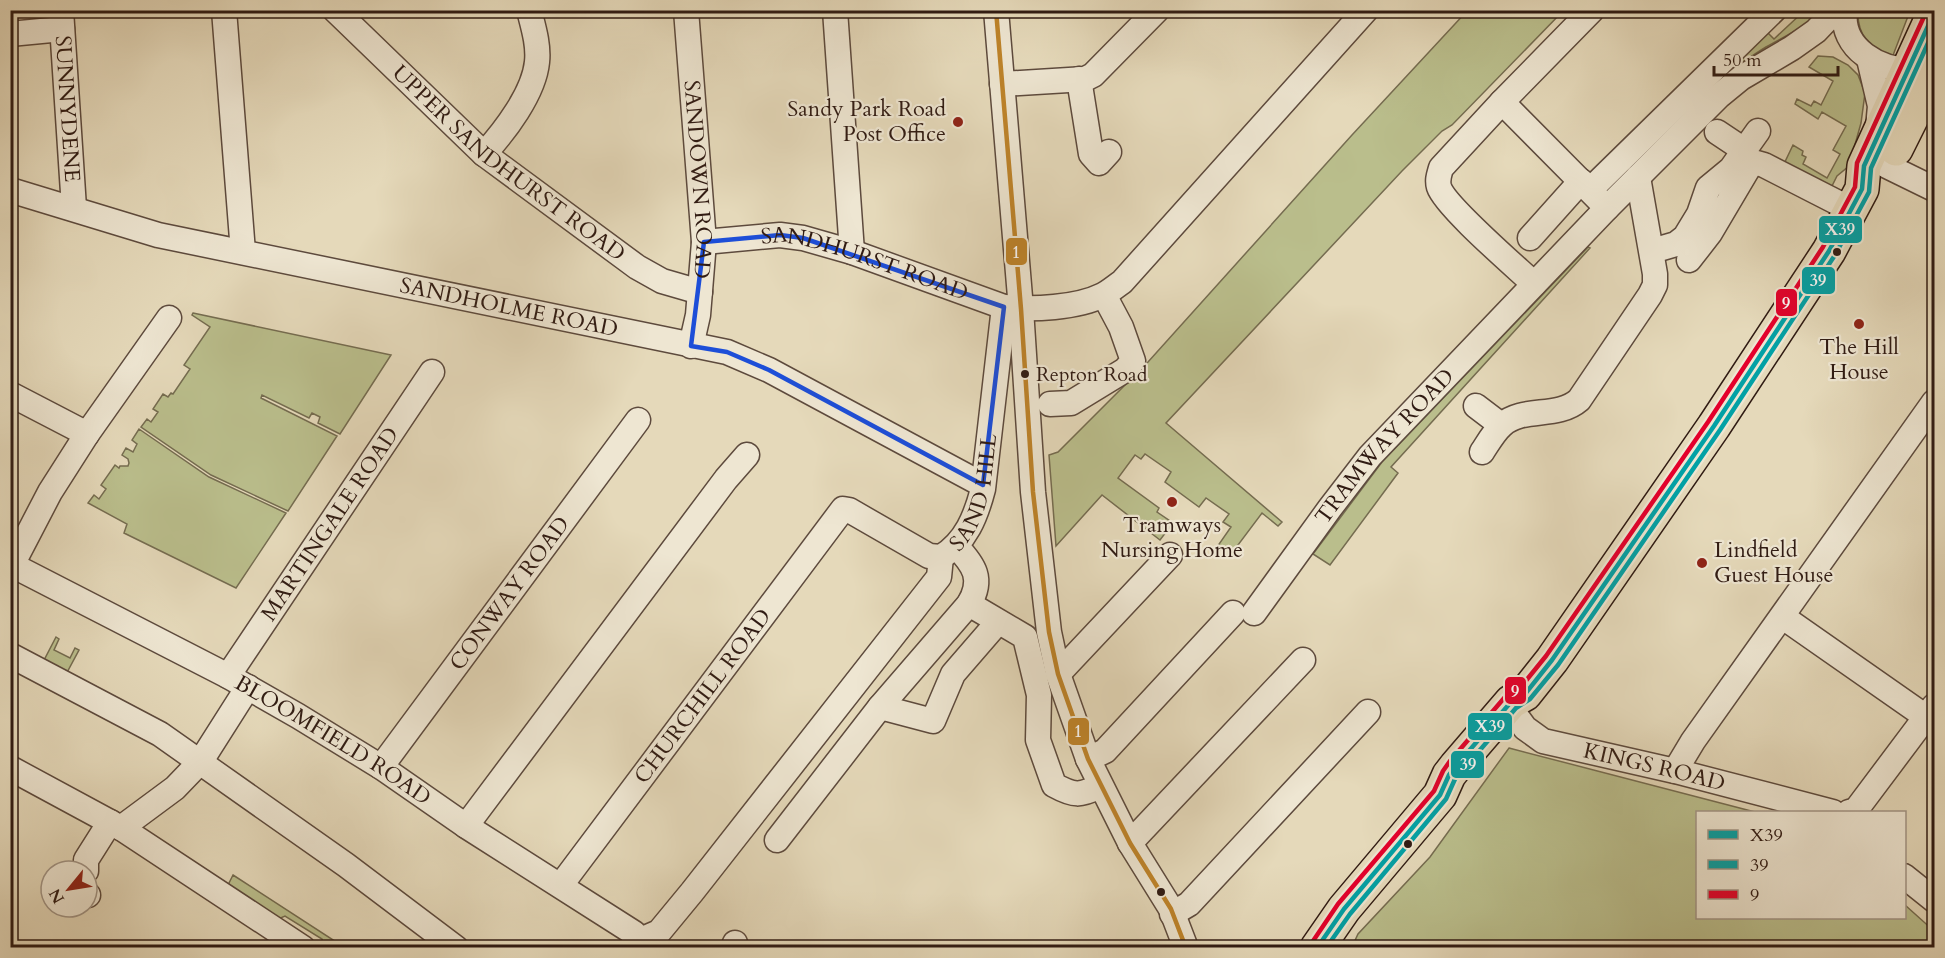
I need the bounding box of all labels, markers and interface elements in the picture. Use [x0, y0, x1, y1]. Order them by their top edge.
street label: SUNNYDENE [48, 35, 87, 183]
scale bar [1714, 39, 1838, 77]
text: 50 m [1723, 48, 1762, 73]
street label: UPPER SANDHURST ROAD [385, 58, 631, 268]
street label: SANDOWN ROAD [676, 79, 719, 280]
place label: Sandy Park Road Post Office [787, 94, 946, 149]
marker: Sandy Park Road Post Office [951, 115, 965, 129]
line badge: X39 [1818, 215, 1863, 244]
street label: SANDHURST ROAD [759, 219, 972, 308]
text: X39 [1825, 219, 1855, 241]
line badge: 1 [1005, 237, 1028, 266]
text: 1 [1012, 242, 1020, 264]
unlabelled marker [1831, 246, 1843, 258]
line badge: 39 [1801, 266, 1836, 295]
street label: SANDHOLME ROAD [397, 270, 621, 344]
text: 39 [1810, 270, 1826, 292]
line badge: 9 [1775, 288, 1798, 317]
text: 9 [1782, 293, 1790, 315]
marker: The Hill House [1852, 317, 1866, 331]
place label: The Hill House [1819, 332, 1899, 387]
place label: Repton Road [1036, 361, 1148, 388]
street label: TRAMWAY ROAD [1308, 362, 1461, 530]
marker: Repton Road [1019, 368, 1031, 380]
street label: MARTINGALE ROAD [254, 421, 406, 627]
street label: SAND HILL [943, 432, 1004, 558]
marker: Tramways Nursing Home [1165, 495, 1179, 509]
street label: CONWAY ROAD [443, 510, 577, 677]
place label: Tramways Nursing Home [1101, 510, 1243, 565]
place label: Lindfield Guest House [1714, 535, 1833, 590]
marker: Lindfield Guest House [1695, 556, 1709, 570]
street label: CHURCHILL ROAD [627, 603, 778, 790]
street label: BLOOMFIELD ROAD [229, 668, 437, 812]
line badge: 9 [1504, 676, 1527, 705]
text: 9 [1511, 681, 1519, 703]
line badge: X39 [1467, 712, 1513, 741]
text: X39 [1475, 716, 1505, 738]
line badge: 1 [1067, 717, 1090, 746]
text: 1 [1074, 721, 1082, 743]
street label: KINGS ROAD [1580, 736, 1728, 798]
line badge: 39 [1450, 750, 1485, 779]
text: 39 [1460, 754, 1476, 776]
legend [1696, 811, 1906, 919]
text: X39 [1750, 823, 1783, 848]
unlabelled marker [1402, 838, 1414, 850]
text: 39 [1750, 853, 1768, 878]
north arrow [39, 859, 99, 919]
text: 9 [1750, 883, 1759, 908]
text: N [44, 884, 70, 908]
unlabelled marker [1155, 886, 1167, 898]

